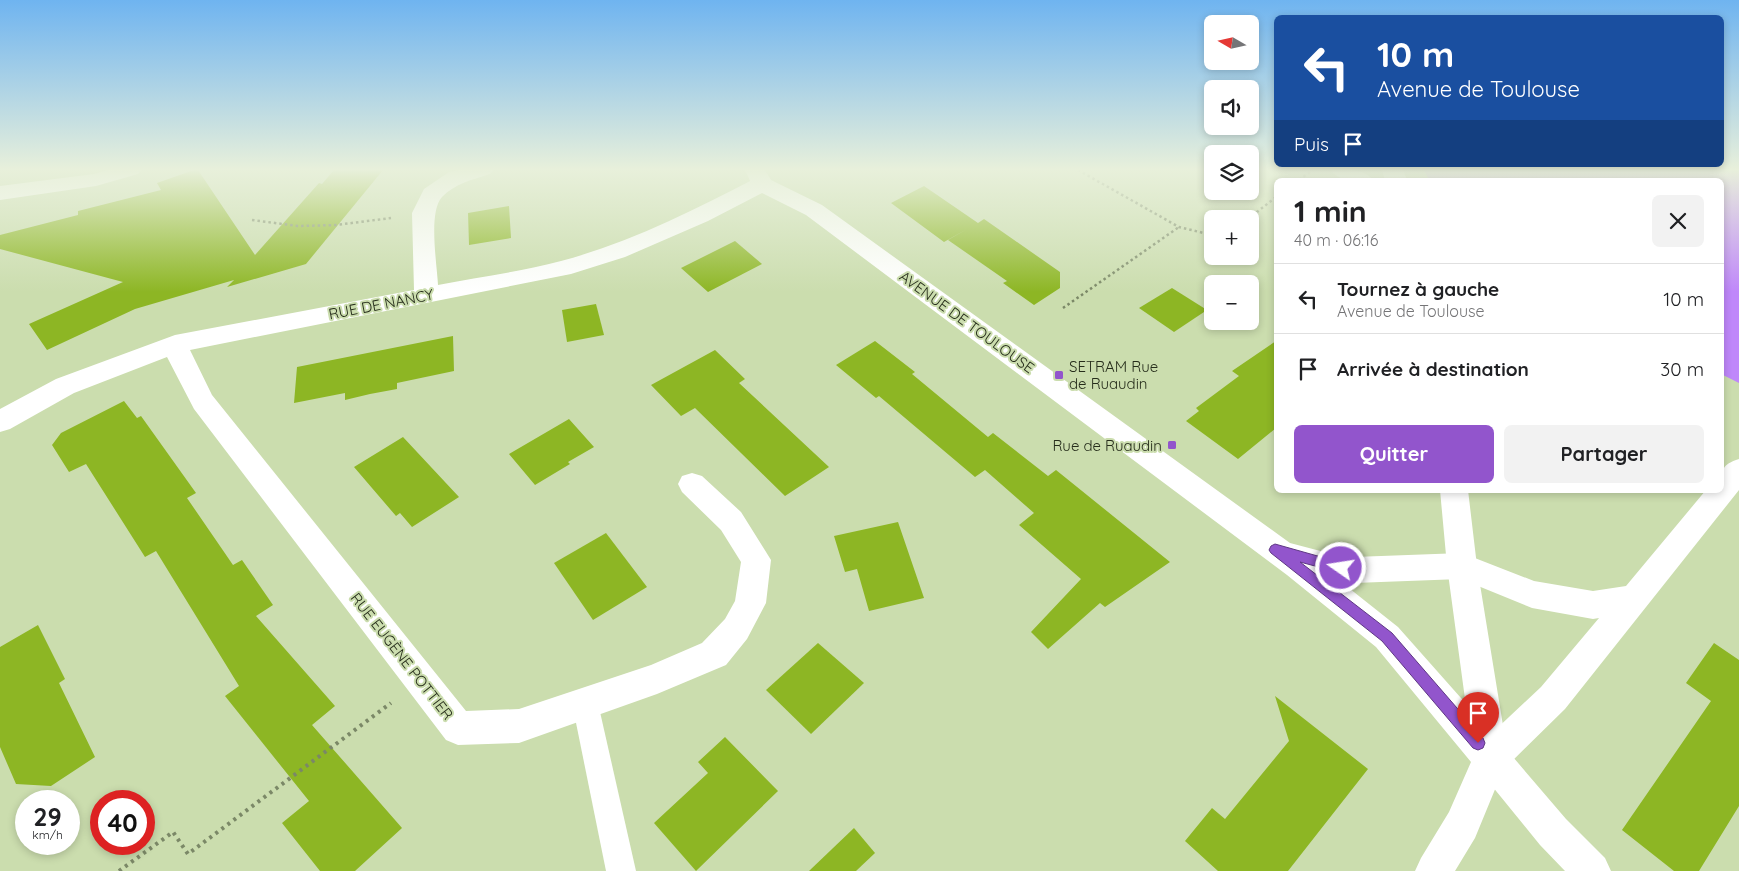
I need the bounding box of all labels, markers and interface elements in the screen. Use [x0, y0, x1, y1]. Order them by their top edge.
north arrow [1204, 15, 1259, 70]
map controls [1204, 15, 1259, 330]
text: 10 m [1377, 32, 1454, 76]
icon: left [1294, 35, 1359, 100]
text: Avenue de Toulouse [1377, 75, 1580, 103]
button: sound [1204, 80, 1259, 135]
icon: arrive [1339, 130, 1367, 158]
text: Puis [1294, 132, 1329, 156]
button: layers [1204, 145, 1259, 200]
text: 1 min [1294, 192, 1367, 230]
button: close [1652, 195, 1704, 247]
button: + [1204, 210, 1259, 265]
text: 40 m · 06:16 [1294, 230, 1378, 250]
street label: AVENUE DE TOULOUSE [896, 267, 1038, 377]
button: − [1204, 275, 1259, 330]
text: Tournez à gauche [1337, 277, 1499, 301]
street label: RUE DE NANCY [327, 284, 436, 323]
icon: left [1294, 285, 1322, 313]
text: 10 m [1663, 287, 1704, 311]
text: Avenue de Toulouse [1337, 301, 1485, 321]
icon: arrive [1294, 355, 1322, 383]
place label: SETRAM Rue de Ruaudin [1069, 357, 1158, 393]
text: Arrivée à destination [1337, 357, 1529, 381]
text: 30 m [1660, 357, 1704, 381]
marker: SETRAM Rue de Ruaudin [1053, 369, 1065, 381]
button: Quitter [1294, 425, 1494, 483]
button: Partager [1504, 425, 1704, 483]
place label: Rue de Ruaudin [1052, 436, 1162, 455]
marker: Rue de Ruaudin [1166, 439, 1178, 451]
position arrow [1314, 541, 1366, 593]
street label: RUE EUGÈNE POTTIER [346, 589, 458, 723]
pin [1457, 692, 1499, 743]
icon: arrive [1464, 699, 1492, 727]
speed limit sign: 40 [90, 790, 155, 855]
text: 29 [33, 801, 62, 832]
text: km/h [32, 827, 63, 842]

